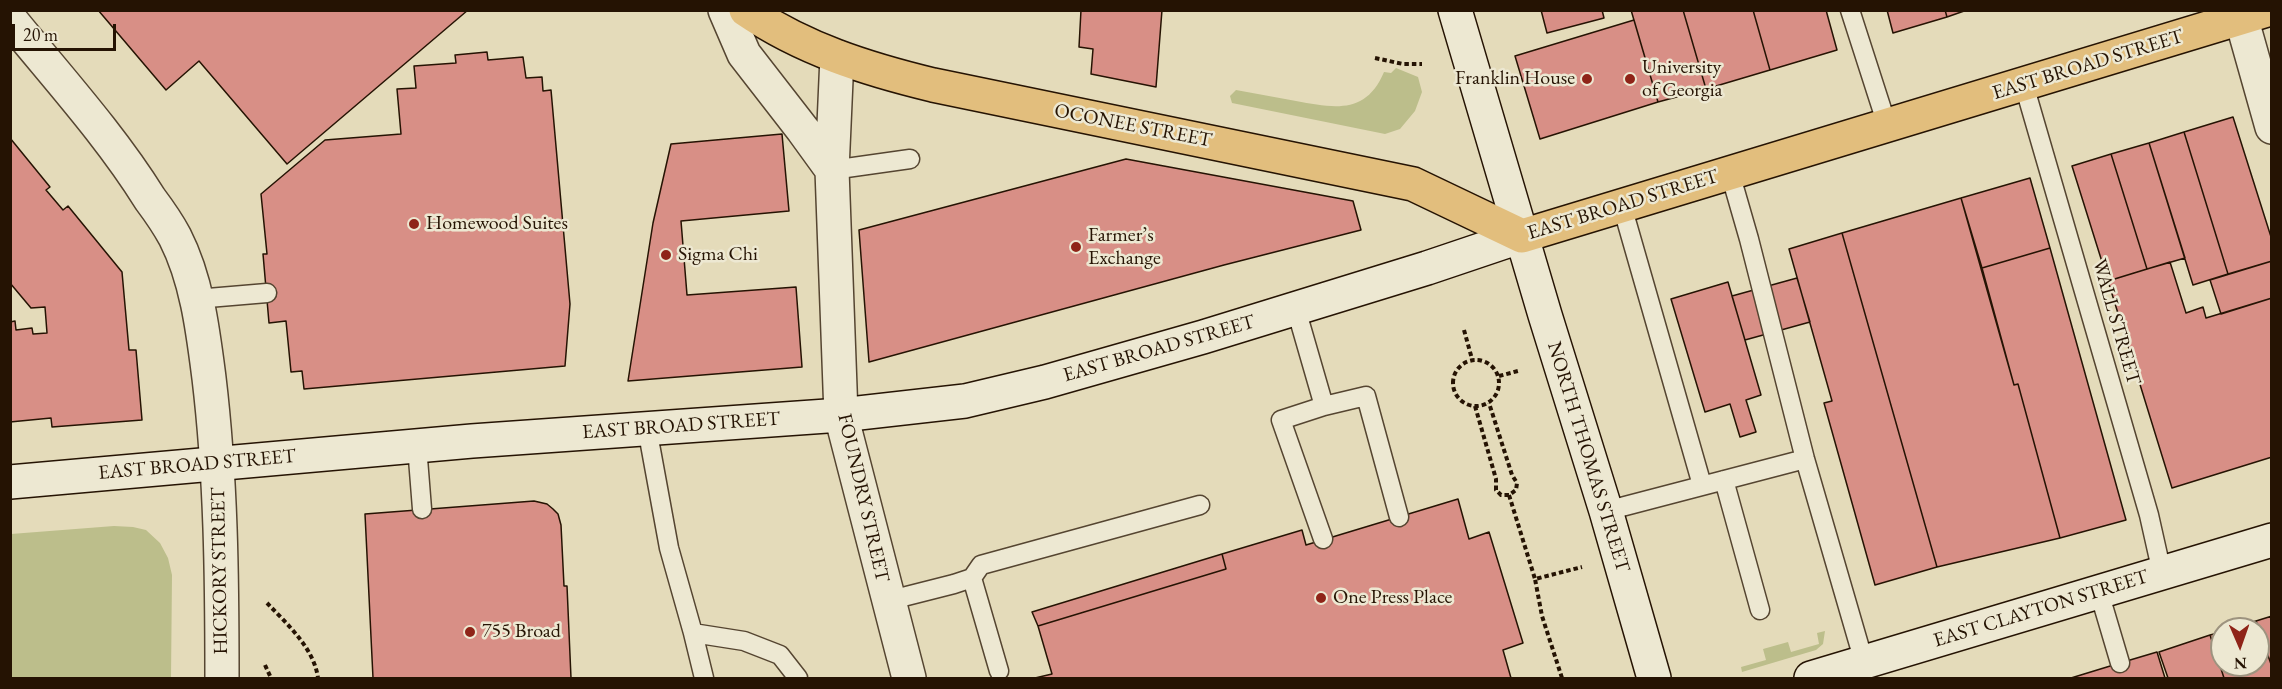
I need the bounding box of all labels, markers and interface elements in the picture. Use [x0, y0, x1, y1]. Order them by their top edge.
scale bar [15, 12, 118, 50]
text: 20 m [23, 23, 58, 46]
street label: EAST BROAD STREET [1990, 25, 2186, 105]
place label: University of Georgia [1642, 56, 1723, 103]
place label: Franklin House [1455, 67, 1575, 91]
marker: Franklin House [1580, 72, 1594, 86]
marker: University of Georgia [1623, 72, 1637, 86]
street label: OCONEE STREET [1052, 99, 1214, 153]
street label: EAST BROAD STREET [1525, 165, 1721, 245]
place label: Homewood Suites [426, 212, 568, 236]
marker: Homewood Suites [407, 217, 421, 231]
place label: Farmer’s Exchange [1088, 224, 1161, 271]
marker: Farmer’s Exchange [1069, 240, 1083, 254]
place label: Sigma Chi [678, 243, 758, 267]
marker: Sigma Chi [659, 248, 673, 262]
street label: WALL STREET [2087, 256, 2145, 388]
street label: EAST BROAD STREET [1060, 310, 1258, 388]
street label: NORTH THOMAS STREET [1541, 339, 1635, 575]
street label: EAST BROAD STREET [581, 407, 781, 445]
street label: FOUNDRY STREET [832, 411, 894, 585]
street label: EAST BROAD STREET [97, 444, 297, 486]
street label: HICKORY STREET [207, 487, 233, 655]
street label: EAST CLAYTON STREET [1931, 565, 2151, 653]
place label: One Press Place [1333, 586, 1452, 610]
marker: One Press Place [1314, 591, 1328, 605]
north arrow [2210, 617, 2270, 677]
place label: 755 Broad [482, 620, 561, 644]
marker: 755 Broad [463, 625, 477, 639]
text: N [2234, 653, 2247, 674]

